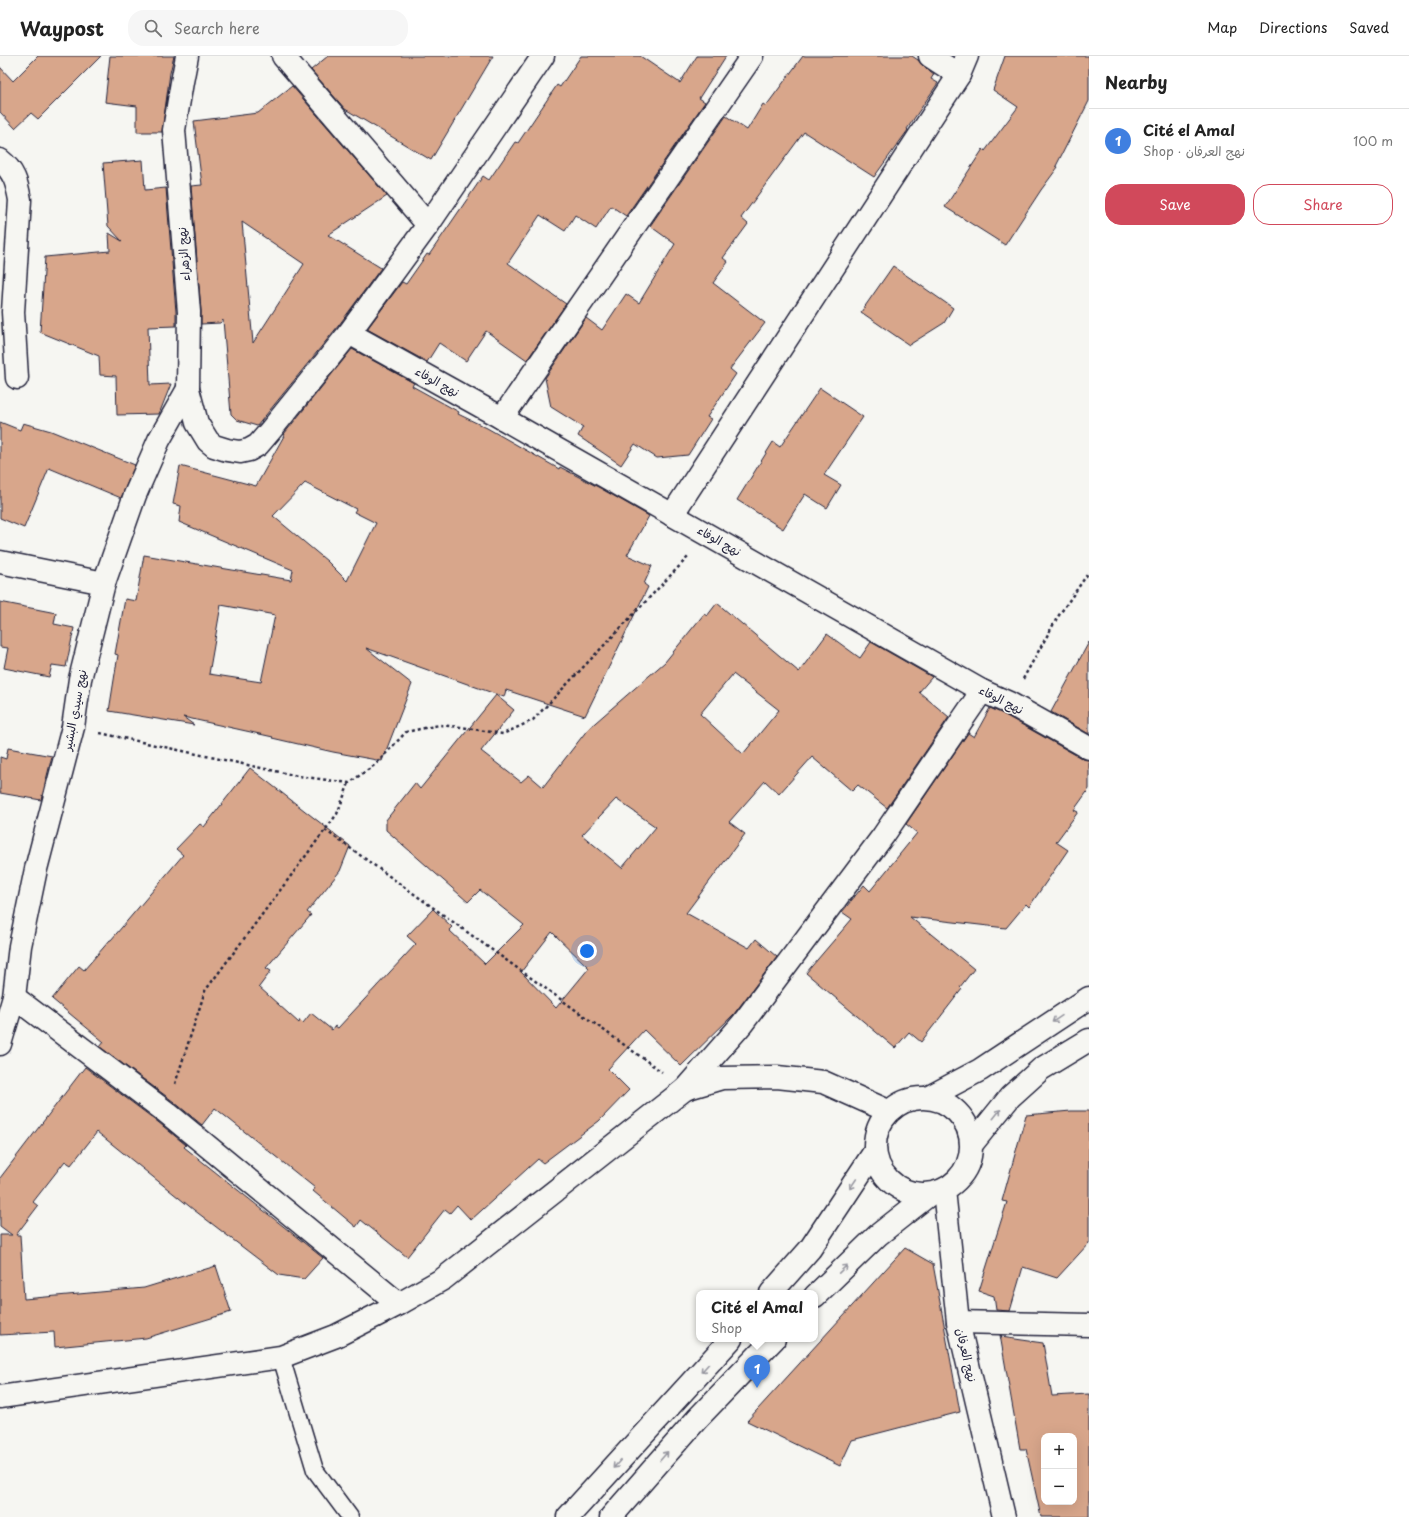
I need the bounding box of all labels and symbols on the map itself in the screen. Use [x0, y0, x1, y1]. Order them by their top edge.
street label: نهج الزهراء [172, 226, 195, 282]
street label: نهج الوفاء [412, 362, 463, 402]
street label: نهج الوفاء [694, 520, 745, 561]
street label: نهج سيدي البشير [57, 668, 92, 753]
street label: نهج الوفاء [976, 680, 1027, 719]
your location [577, 941, 597, 961]
one-way arrow [1051, 1015, 1062, 1023]
one-way arrow [992, 1108, 1001, 1119]
one-way arrow [849, 1178, 857, 1189]
one-way arrow [838, 1264, 848, 1274]
street label: نهج العرفان [951, 1326, 982, 1384]
pin: 1 [744, 1355, 770, 1388]
one-way arrow [700, 1363, 710, 1373]
one-way arrow [660, 1451, 669, 1461]
one-way arrow [613, 1458, 622, 1468]

